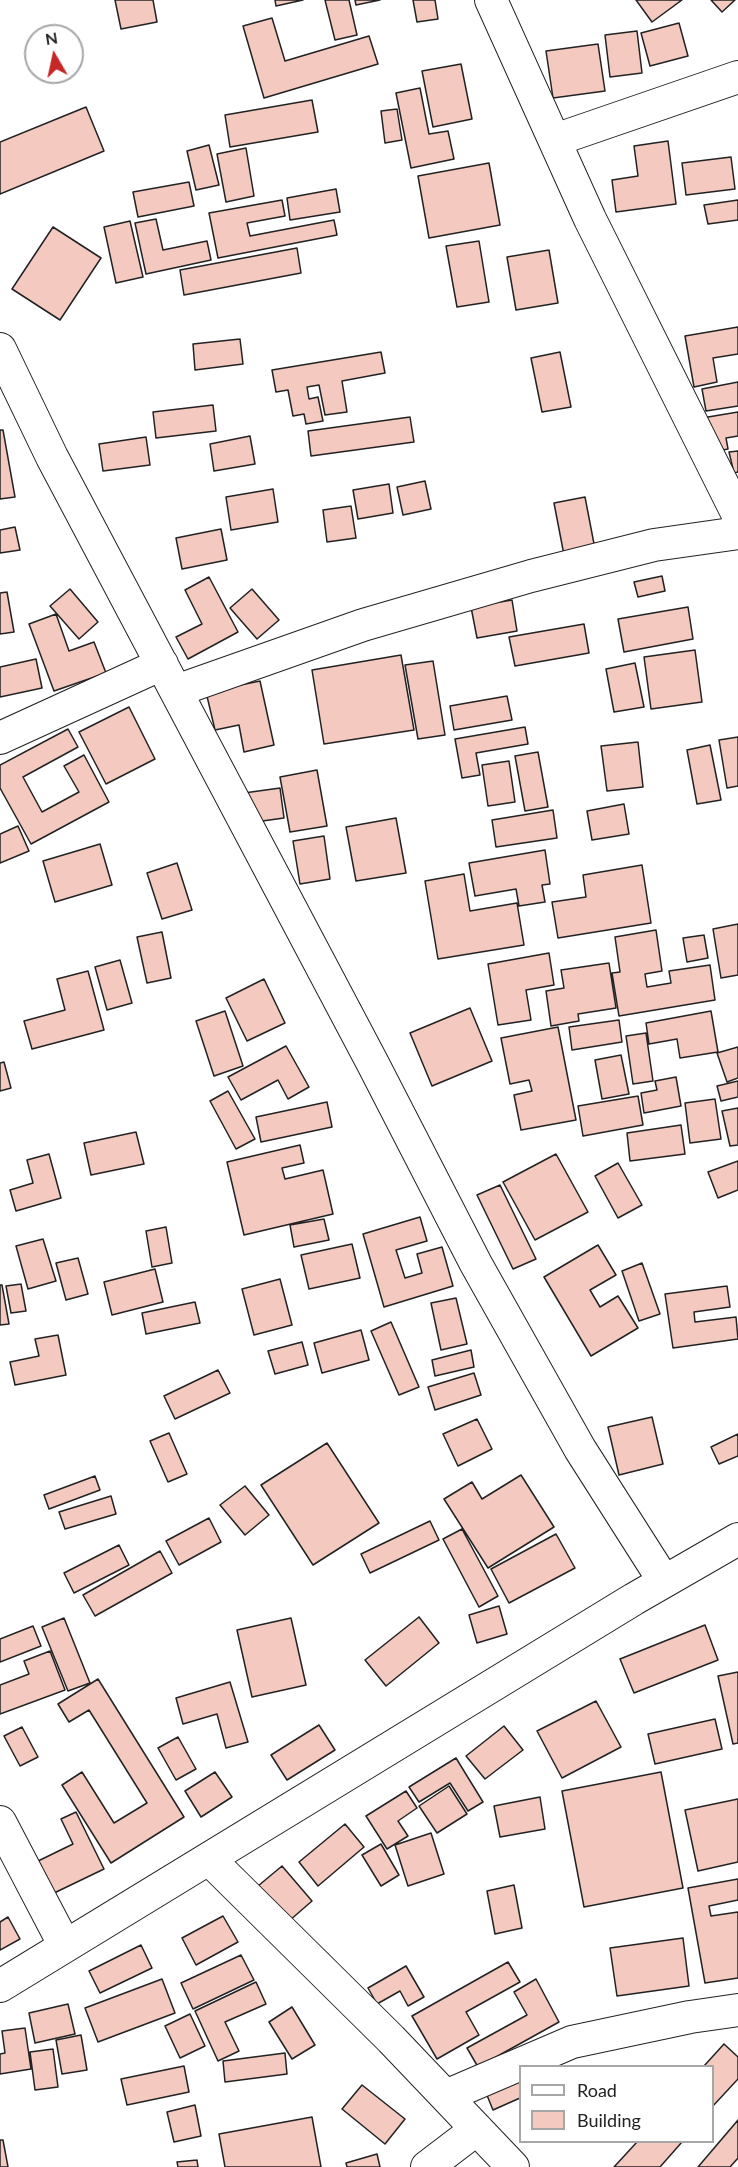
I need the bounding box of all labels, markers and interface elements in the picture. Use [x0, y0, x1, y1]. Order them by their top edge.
north arrow [24, 24, 84, 84]
text: N [44, 27, 59, 48]
legend [519, 2065, 714, 2143]
text: Road [577, 2079, 617, 2101]
text: Building [577, 2109, 641, 2131]

